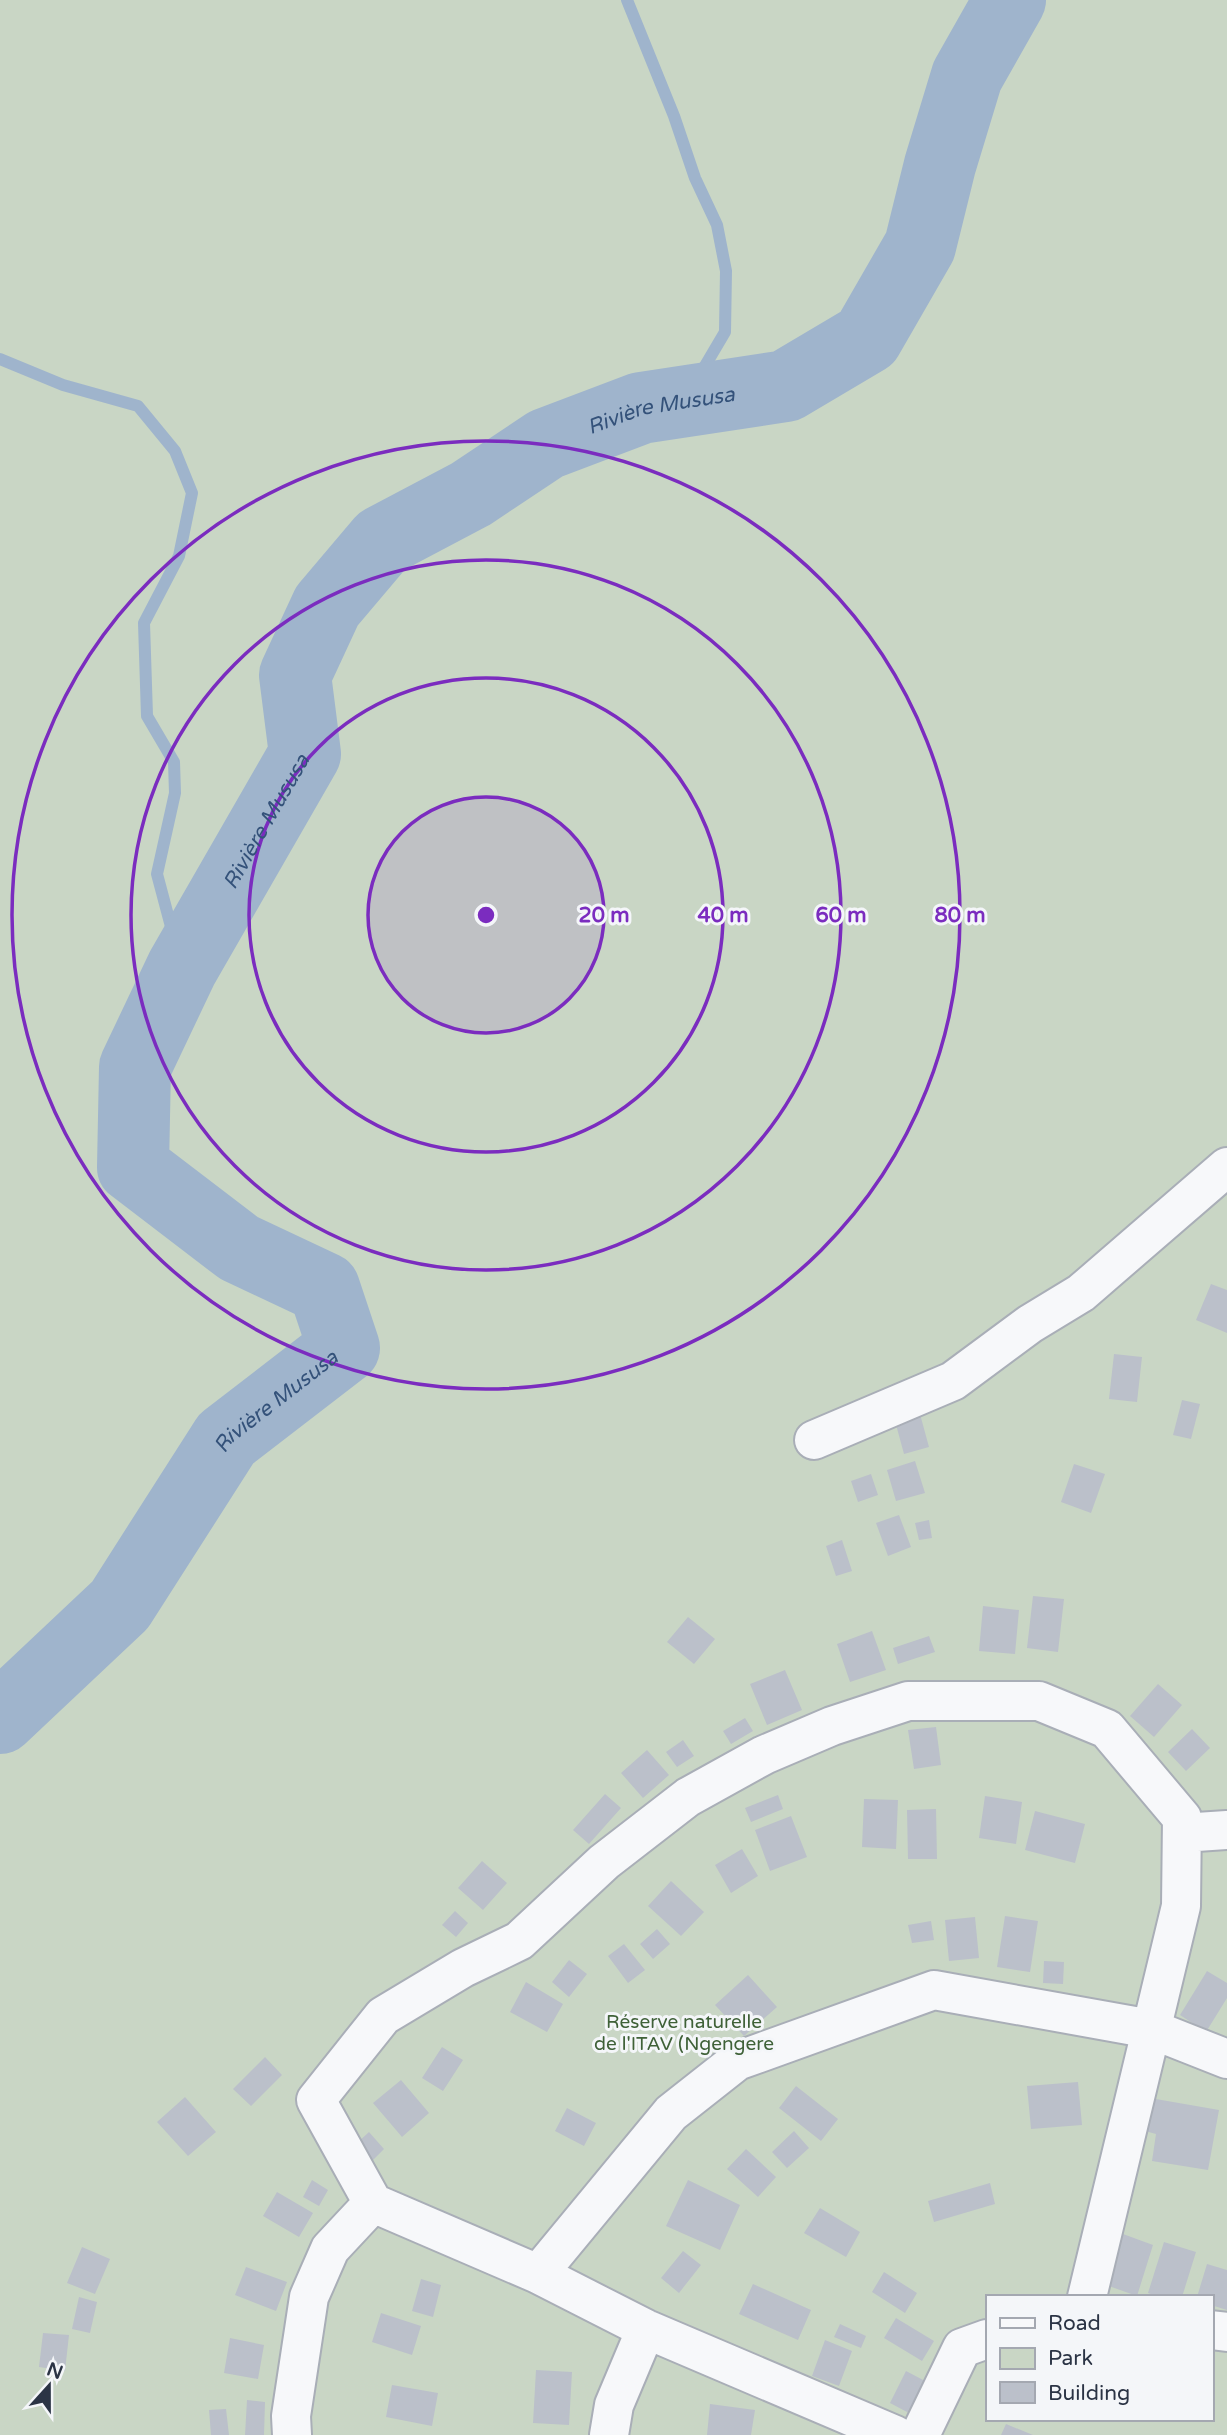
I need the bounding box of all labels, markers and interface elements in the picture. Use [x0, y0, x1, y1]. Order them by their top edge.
water label: Rivière Mususa [584, 382, 738, 440]
water label: Rivière Mususa [218, 749, 316, 893]
centre of rings [474, 903, 498, 927]
text: 20 m [578, 903, 630, 928]
text: 40 m [697, 903, 749, 928]
text: 60 m [815, 903, 867, 928]
text: 80 m [934, 903, 986, 928]
water label: Rivière Mususa [209, 1345, 344, 1457]
park label: Réserve naturelle de l'ITAV (Ngengere [594, 2011, 774, 2055]
legend [986, 2295, 1213, 2421]
text: Road [1048, 2311, 1101, 2336]
text: Park [1048, 2346, 1093, 2371]
north arrow [14, 2351, 84, 2421]
text: N [44, 2358, 66, 2384]
text: Building [1048, 2381, 1130, 2406]

